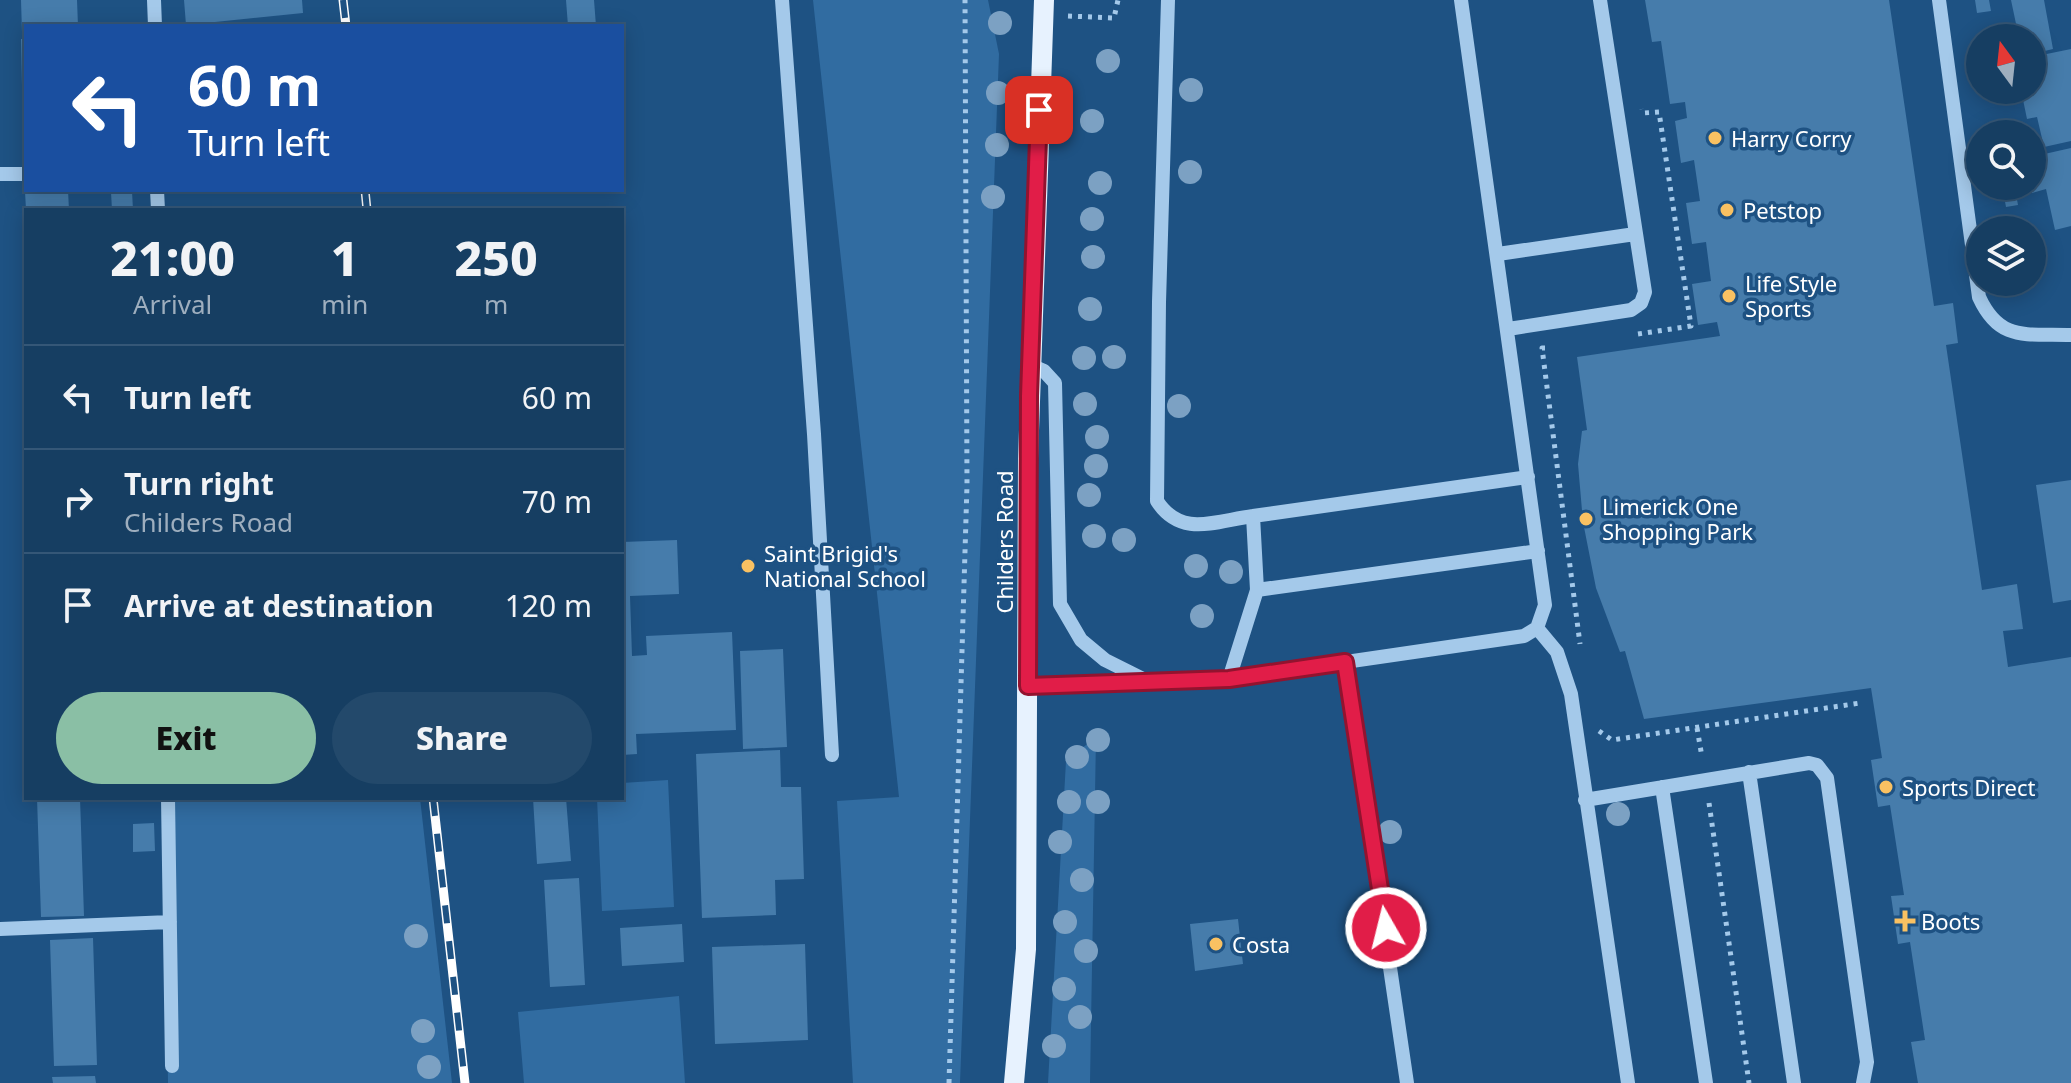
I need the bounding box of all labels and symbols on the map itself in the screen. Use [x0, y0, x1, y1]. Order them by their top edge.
north arrow [1966, 24, 2046, 104]
pin [1005, 76, 1073, 144]
place label: Harry Corry [1731, 123, 1852, 153]
marker: Harry Corry [1706, 129, 1724, 147]
place label: Petstop [1743, 195, 1822, 225]
marker: Petstop [1718, 201, 1736, 219]
place label: Life Style Sports [1745, 268, 1837, 323]
marker: Life Style Sports [1720, 287, 1738, 305]
street label: Childers Road [989, 470, 1019, 614]
place label: Limerick One Shopping Park [1602, 491, 1753, 546]
marker: Limerick One Shopping Park [1577, 510, 1595, 528]
place label: Saint Brigid's National School [764, 538, 926, 593]
marker: Saint Brigid's National School [739, 557, 757, 575]
place label: Sports Direct [1902, 772, 2036, 802]
marker: Sports Direct [1877, 778, 1895, 796]
position arrow [1344, 886, 1428, 970]
place label: Boots [1921, 906, 1980, 936]
marker: Boots [1896, 912, 1914, 930]
place label: Costa [1232, 929, 1290, 959]
marker: Costa [1207, 935, 1225, 953]

